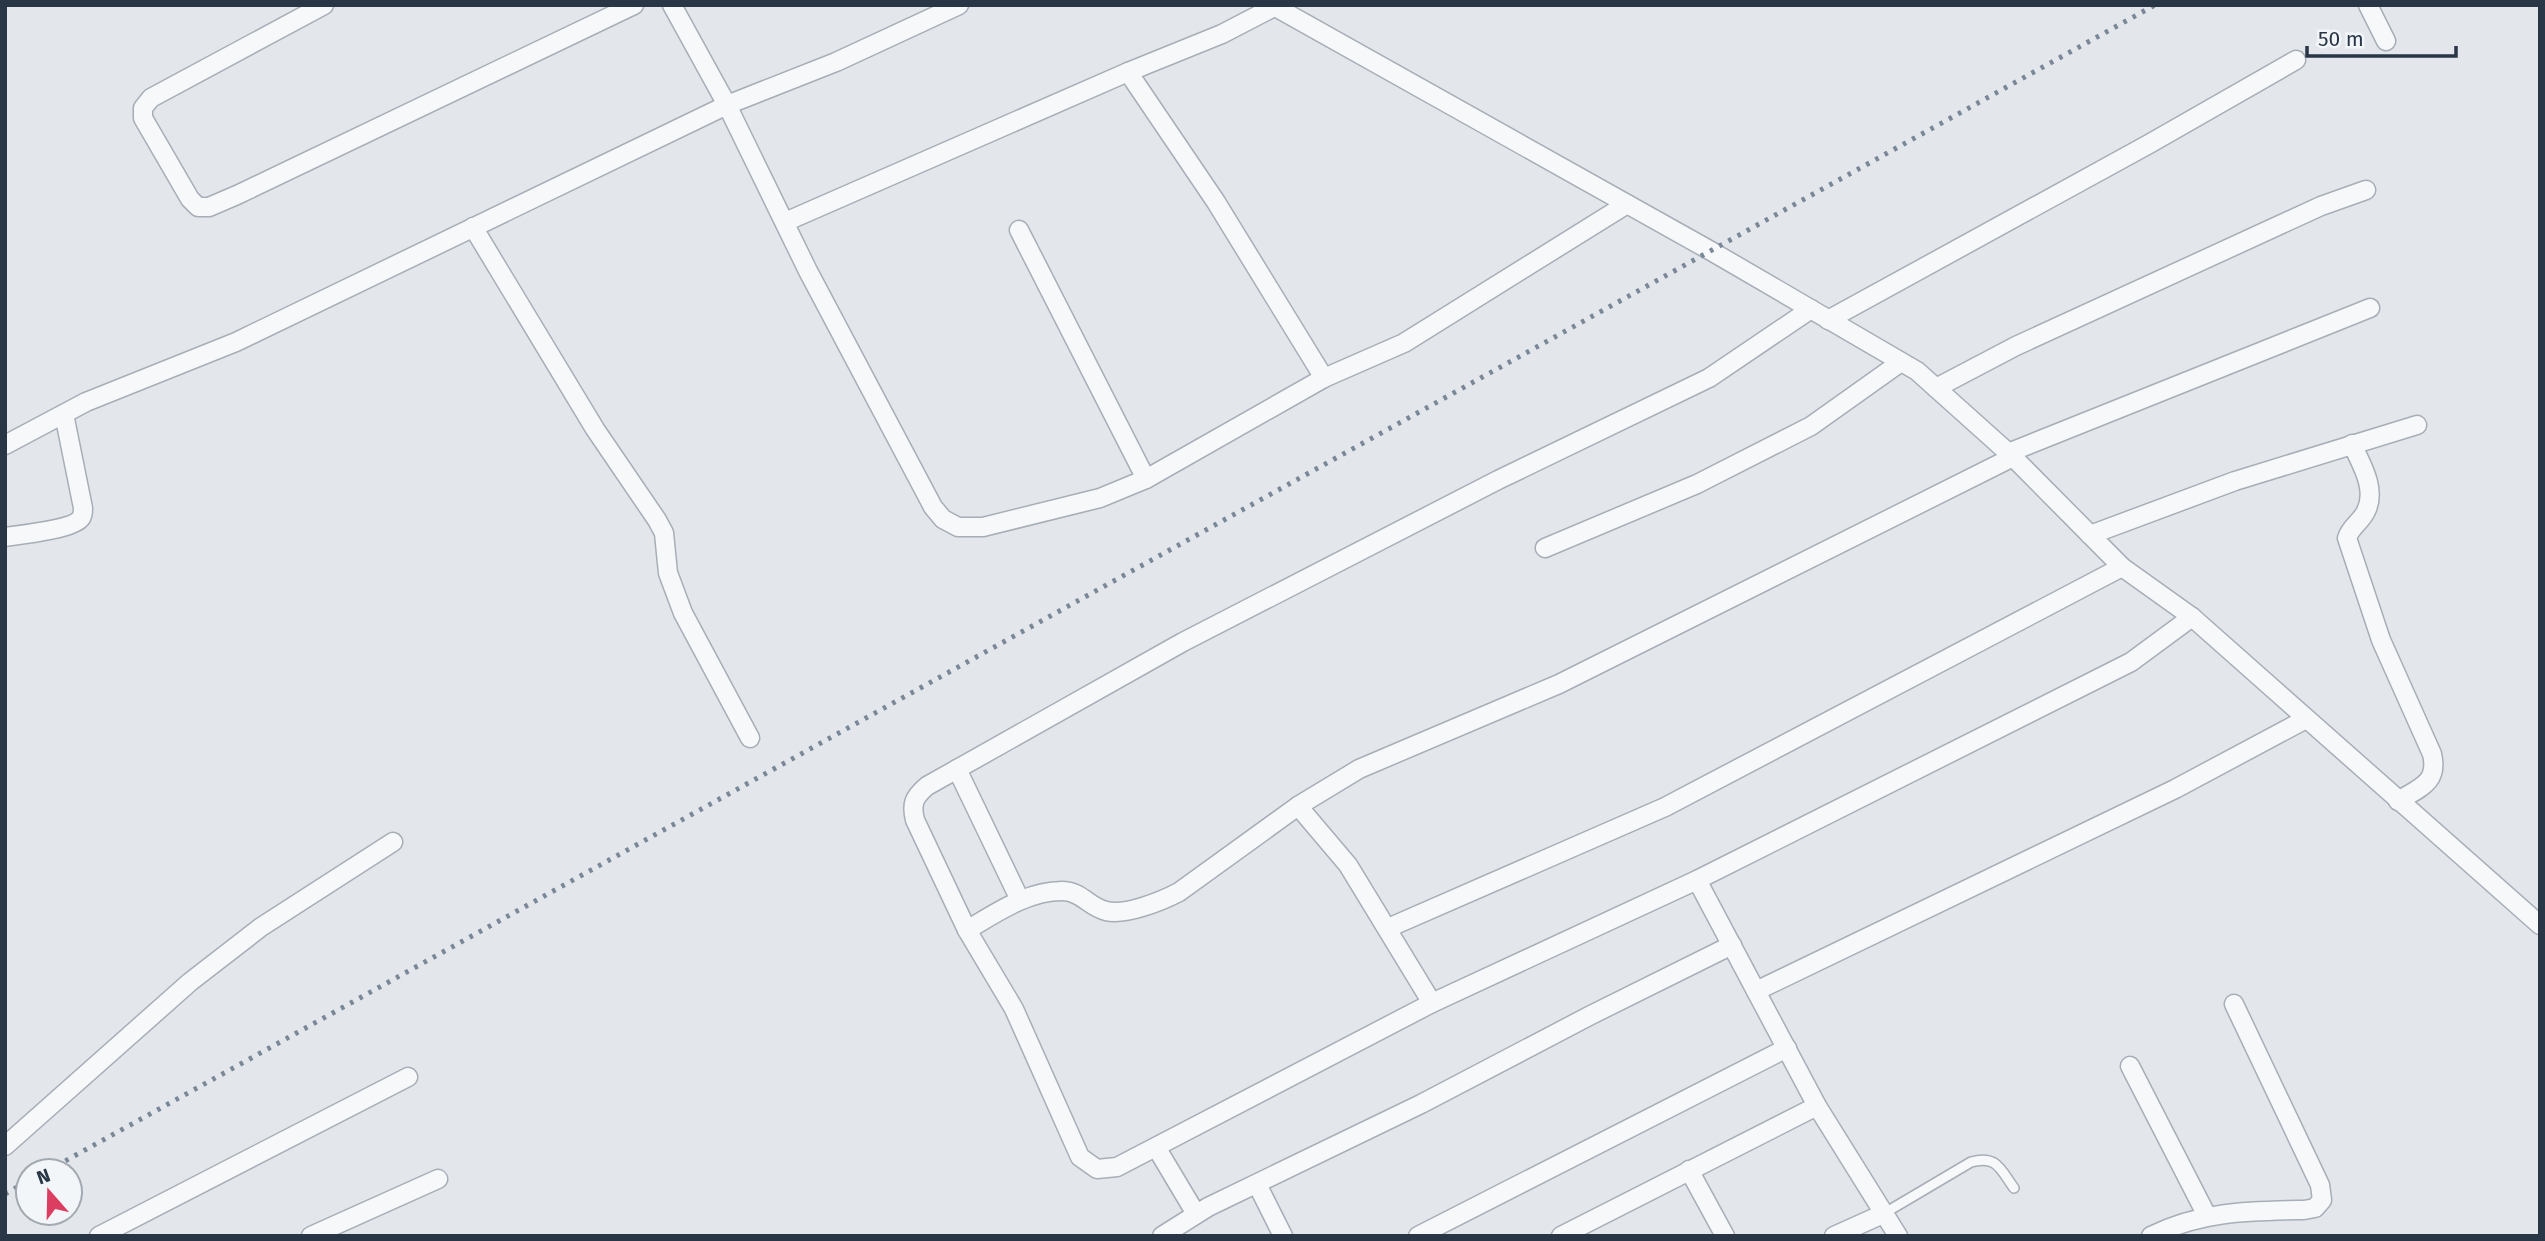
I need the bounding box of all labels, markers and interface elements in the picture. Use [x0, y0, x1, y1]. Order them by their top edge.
scale bar [2307, 14, 2456, 58]
text: 50 m [2318, 26, 2364, 52]
north arrow [14, 1157, 84, 1227]
text: N [33, 1164, 53, 1189]

